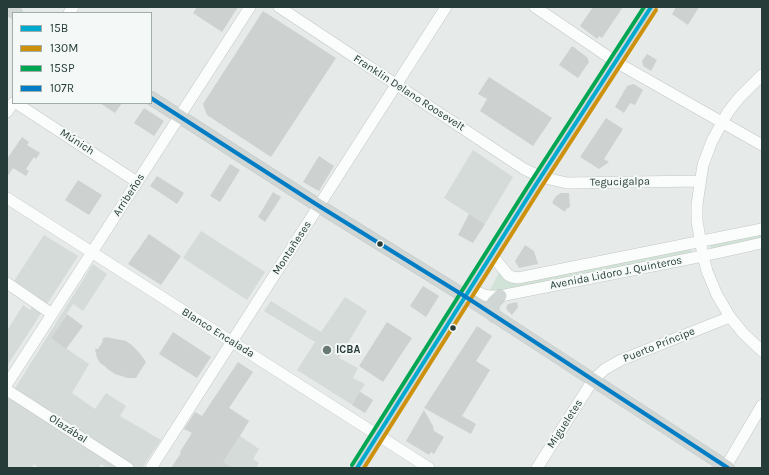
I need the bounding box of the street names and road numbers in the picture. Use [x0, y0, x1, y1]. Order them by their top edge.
street label: Franklin Delano Roosevelt [351, 52, 467, 134]
street label: Múnich [57, 126, 97, 158]
street label: Arribeños [110, 171, 148, 219]
street label: Tegucigalpa [590, 175, 650, 189]
street label: Montañeses [270, 219, 314, 277]
street label: Avenida Lidoro J. Quinteros [549, 254, 683, 292]
street label: Blanco Encalada [179, 305, 257, 361]
street label: Puerto Príncipe [621, 325, 697, 365]
street label: Migueletes [544, 397, 586, 451]
street label: Olazábal [46, 412, 90, 446]

